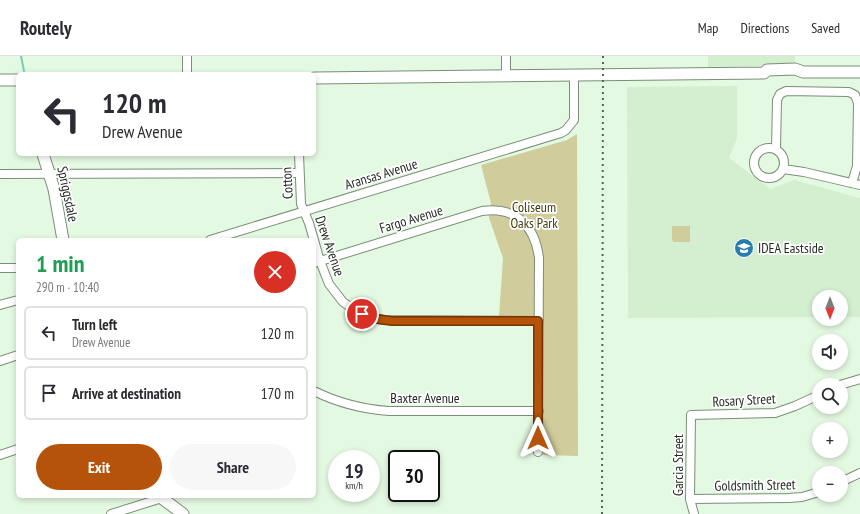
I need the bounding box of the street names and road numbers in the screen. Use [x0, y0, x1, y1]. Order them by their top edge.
street label: Aransas Avenue [342, 154, 420, 194]
street label: Spriggsdale [53, 164, 83, 224]
street label: Cotton [277, 167, 297, 199]
street label: Fargo Avenue [377, 201, 445, 237]
street label: Drew Avenue [311, 213, 349, 279]
street label: Baxter Avenue [390, 389, 460, 407]
street label: Rosary Street [712, 389, 776, 411]
street label: Garcia Street [669, 434, 687, 496]
street label: Goldsmith Street [714, 475, 796, 495]

